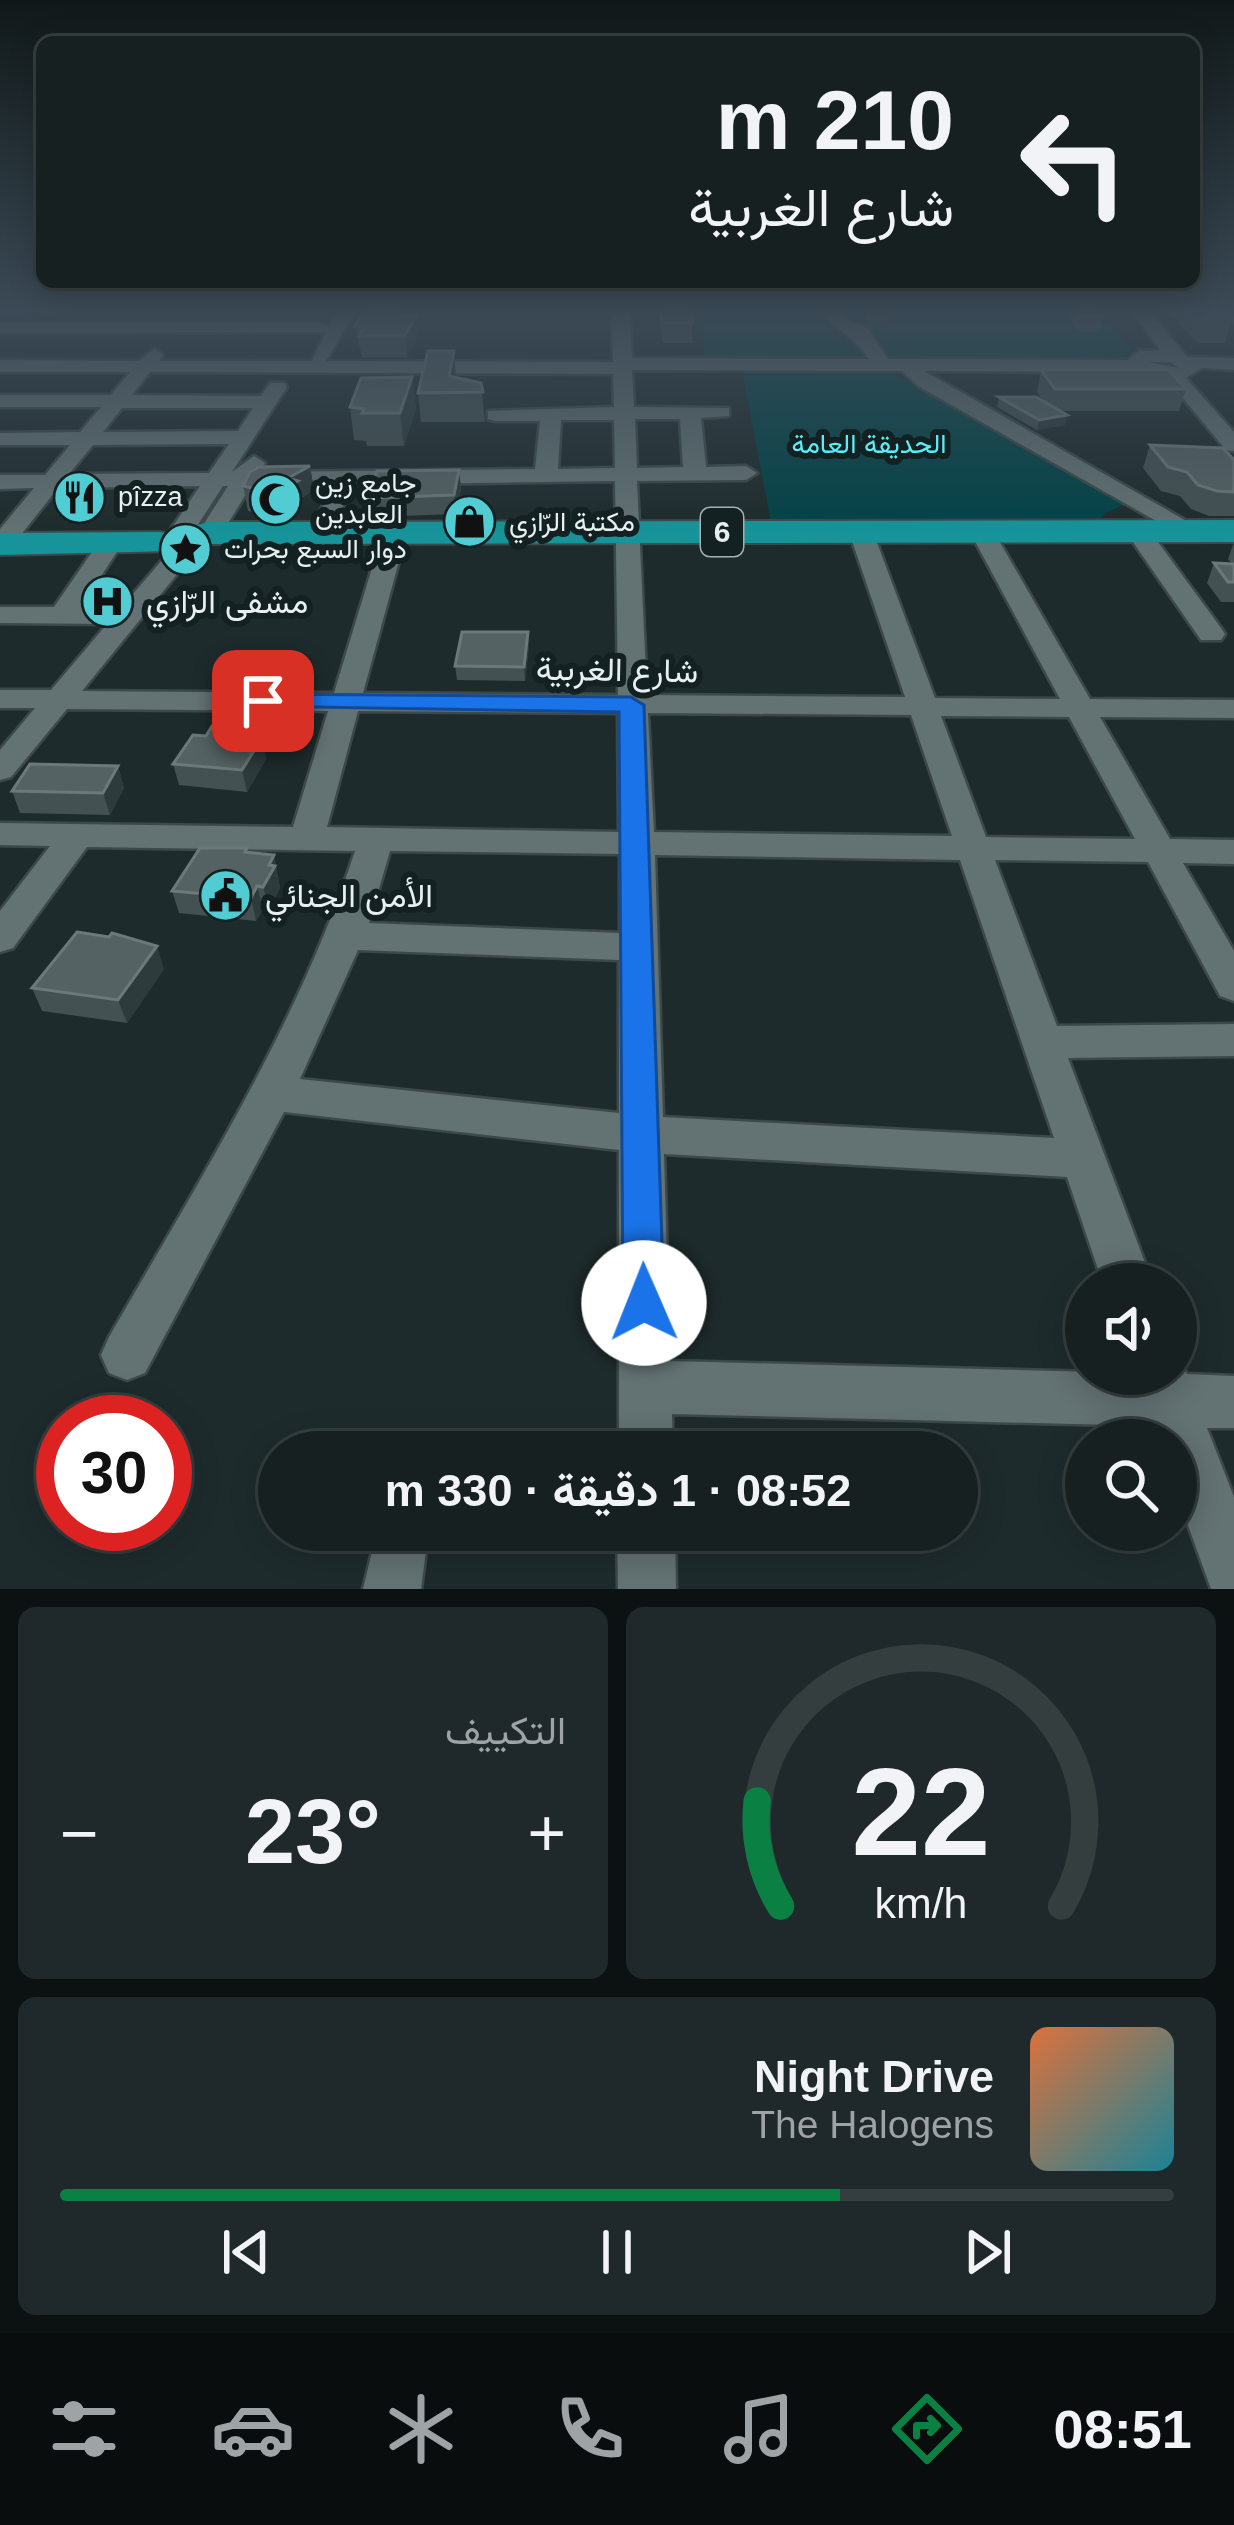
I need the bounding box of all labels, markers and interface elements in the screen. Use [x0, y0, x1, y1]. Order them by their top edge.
text: 210 m [716, 73, 954, 167]
icon: left [996, 84, 1152, 240]
text: شارع الغربية [688, 177, 954, 237]
park label: الحديقة العامة [791, 429, 947, 459]
place label: جامع زين العابدين [315, 468, 416, 530]
restaurant icon: pîzza [51, 469, 107, 525]
mosque icon: جامع زين العابدين [248, 471, 304, 527]
place label: pîzza [118, 482, 184, 512]
shop icon: مكتبة الرّازي [442, 494, 498, 550]
place label: مكتبة الرّازي [509, 507, 635, 544]
road number: 6 [701, 508, 743, 556]
place icon: دوار السبع بحرات [157, 521, 213, 577]
place label: دوار السبع بحرات [224, 534, 407, 567]
hospital icon: مشفى الرّازي [79, 573, 135, 629]
place label: مشفى الرّازي [146, 583, 308, 628]
pin [212, 650, 314, 752]
street label: شارع الغربية [535, 650, 698, 693]
icon: arrive [230, 668, 296, 734]
public building icon: الأمن الجنائي [198, 867, 254, 923]
place label: الأمن الجنائي [265, 877, 433, 922]
position arrow [581, 1240, 707, 1366]
map controls [1065, 1263, 1197, 1551]
button: sound [1065, 1263, 1197, 1395]
speed limit sign: 30 [36, 1395, 192, 1551]
button: search [1065, 1419, 1197, 1551]
text: 08:52 · 1 دقيقة · 330 m [385, 1465, 851, 1516]
text: التكييف [445, 1709, 566, 1752]
text: 22 [852, 1742, 990, 1881]
text: 23° [245, 1782, 381, 1882]
text: − [60, 1796, 99, 1870]
text: + [527, 1796, 566, 1870]
text: km/h [875, 1879, 967, 1927]
text: Night Drive [754, 2051, 994, 2102]
text: The Halogens [751, 2103, 994, 2146]
icon: previous [213, 2219, 279, 2285]
icon: pause [584, 2219, 650, 2285]
icon: next [955, 2219, 1021, 2285]
icon: filters [42, 2387, 126, 2471]
icon: car [211, 2387, 295, 2471]
icon: climate [379, 2387, 463, 2471]
icon: phone [548, 2387, 632, 2471]
icon: music [717, 2387, 801, 2471]
icon: directions [885, 2387, 969, 2471]
text: 08:51 [1054, 2399, 1192, 2459]

